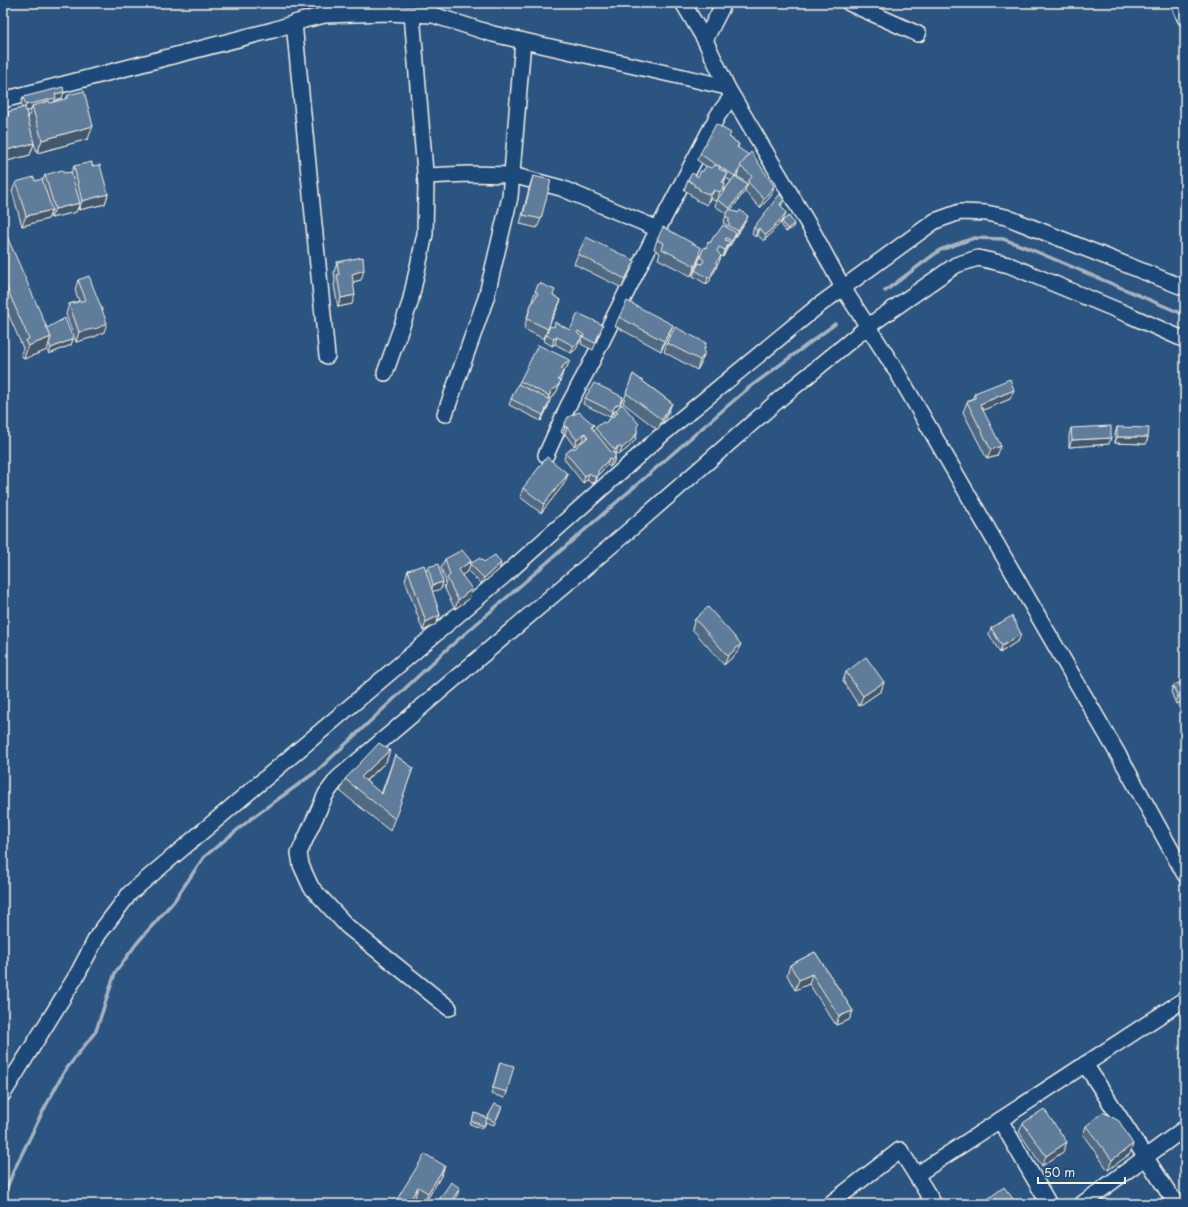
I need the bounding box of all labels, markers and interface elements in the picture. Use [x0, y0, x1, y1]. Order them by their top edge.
scale bar [1038, 1159, 1125, 1185]
text: 50 m [1044, 1163, 1075, 1181]

